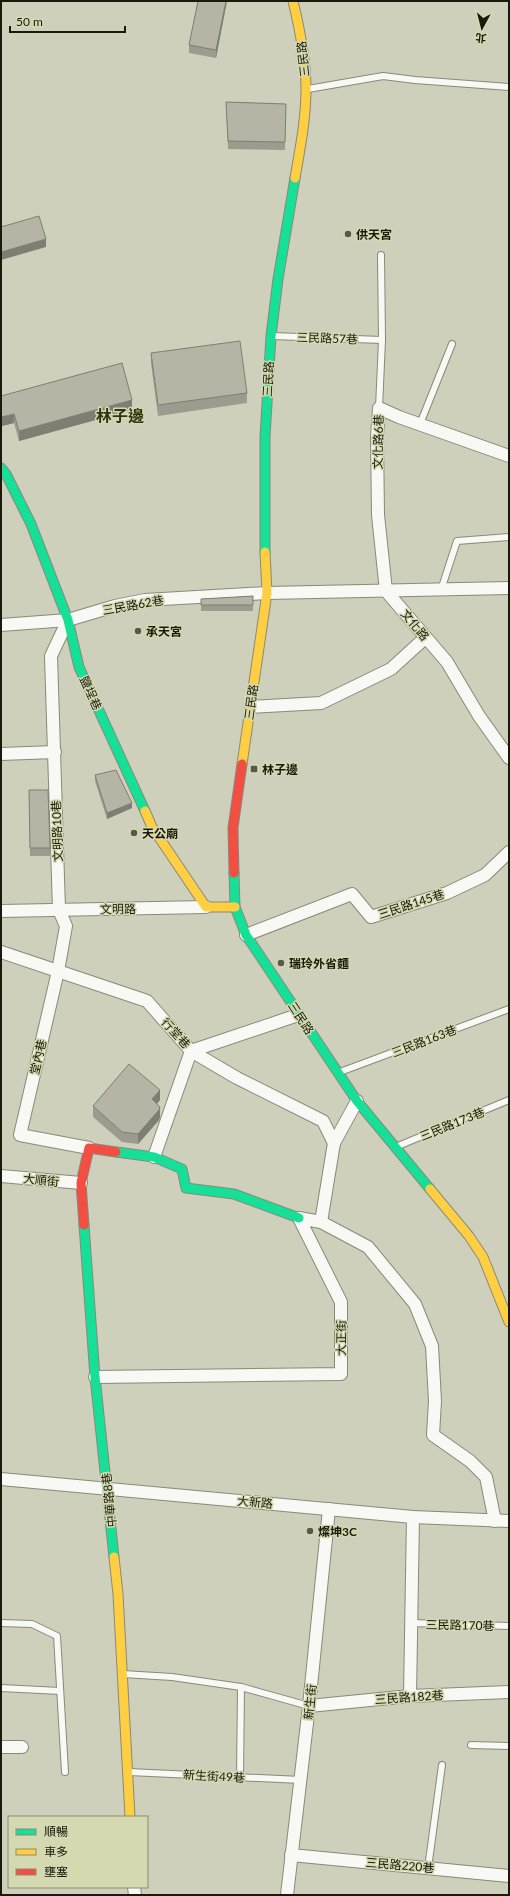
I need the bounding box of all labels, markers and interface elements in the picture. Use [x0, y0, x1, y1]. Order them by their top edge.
scale bar [10, 8, 125, 34]
north arrow [462, 8, 502, 48]
text: 50 m [16, 14, 43, 29]
text: 北 [474, 31, 487, 46]
street label: 三民路 [294, 40, 312, 78]
place label: 供天宮 [356, 227, 392, 242]
marker: 供天宮 [343, 229, 353, 239]
street label: 三民路57巷 [296, 329, 358, 347]
street label: 三民路 [260, 361, 276, 397]
district label: 林子邊 [96, 406, 144, 425]
street label: 文化路6巷 [370, 414, 386, 470]
street label: 三民路62巷 [101, 592, 165, 618]
street label: 文化路 [398, 606, 432, 644]
place label: 承天宮 [146, 624, 182, 639]
marker: 承天宮 [133, 626, 143, 636]
street label: 鹽埕巷 [77, 673, 105, 713]
street label: 三民路 [241, 683, 261, 721]
place label: 林子邊 [262, 762, 298, 777]
marker: 林子邊 [249, 764, 259, 774]
street label: 文明路10巷 [48, 800, 66, 862]
place label: 天公廟 [142, 826, 178, 841]
marker: 天公廟 [129, 828, 139, 838]
street label: 三民路145巷 [376, 886, 446, 922]
street label: 文明路 [100, 901, 136, 917]
place label: 瑞玲外省麵 [289, 956, 349, 971]
marker: 瑞玲外省麵 [276, 958, 286, 968]
street label: 三民路 [285, 999, 317, 1037]
street label: 行堂巷 [158, 1015, 194, 1051]
street label: 三民路163巷 [389, 1022, 459, 1060]
street label: 堂內巷 [27, 1038, 49, 1076]
street label: 三民路173巷 [417, 1104, 487, 1144]
street label: 大順街 [22, 1171, 60, 1189]
street label: 大正街 [333, 1320, 349, 1356]
street label: 中華路8巷 [99, 1472, 119, 1528]
street label: 大新路 [236, 1493, 274, 1511]
place label: 燦坤3C [318, 1524, 357, 1539]
marker: 燦坤3C [305, 1526, 315, 1536]
street label: 三民路170巷 [425, 1617, 495, 1633]
street label: 新生街 [301, 1683, 319, 1721]
street label: 三民路182巷 [374, 1687, 444, 1707]
street label: 新生街49巷 [183, 1767, 245, 1785]
legend [8, 1816, 148, 1888]
text: 順暢 [44, 1824, 68, 1839]
text: 車多 [44, 1844, 68, 1859]
street label: 三民路220巷 [365, 1855, 435, 1875]
text: 壅塞 [44, 1864, 68, 1879]

